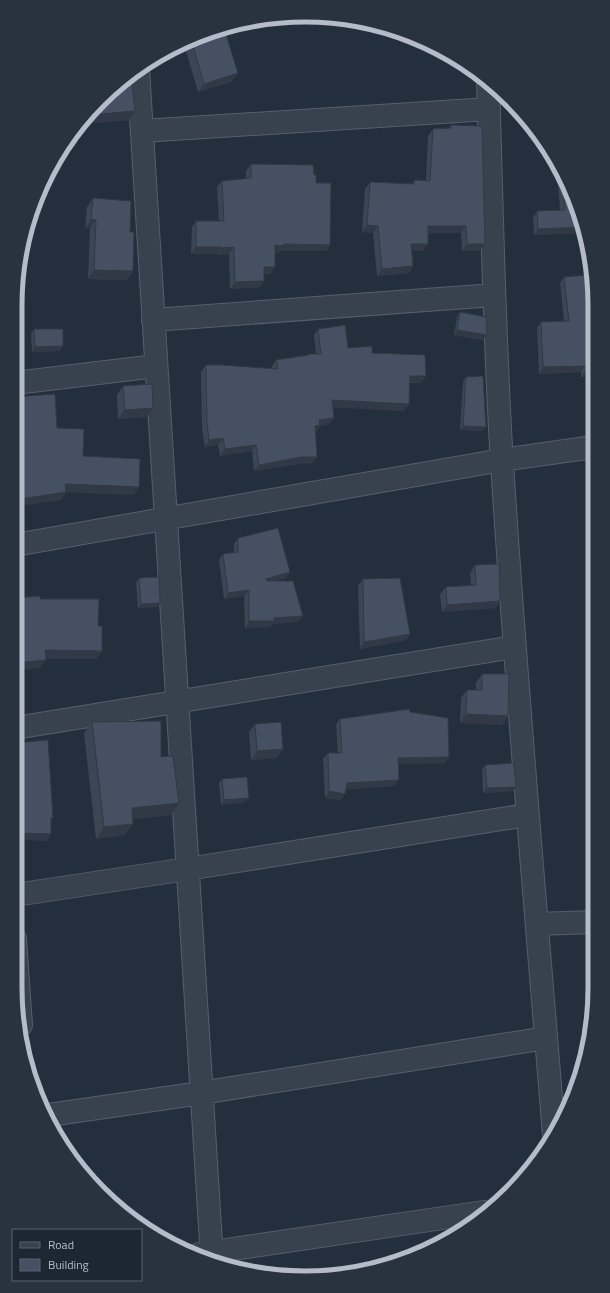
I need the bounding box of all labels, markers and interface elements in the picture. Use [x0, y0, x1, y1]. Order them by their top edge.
legend [12, 1229, 142, 1281]
text: Road [48, 1235, 74, 1254]
text: Building [48, 1255, 89, 1274]

